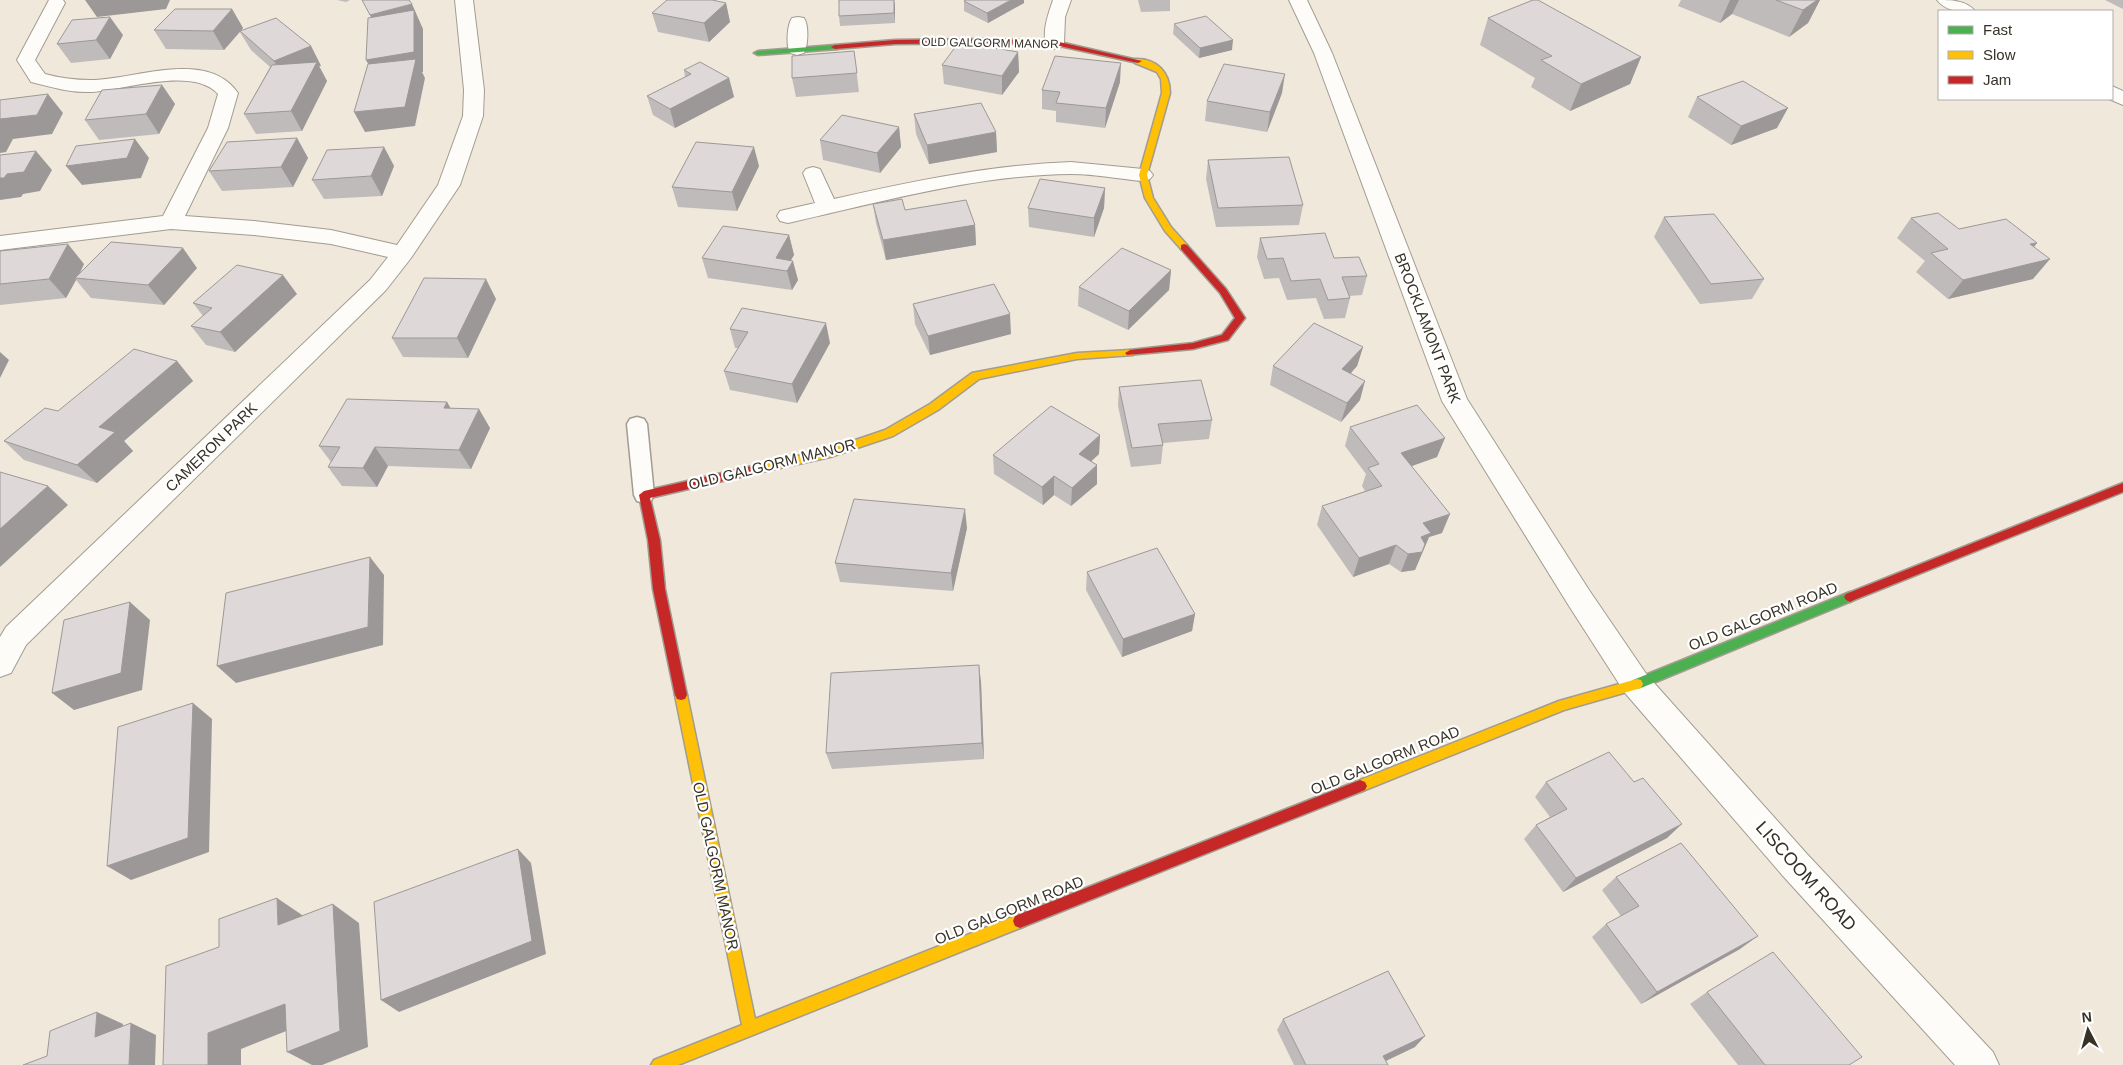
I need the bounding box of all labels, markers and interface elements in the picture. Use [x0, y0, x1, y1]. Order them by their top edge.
legend [1938, 10, 2113, 100]
text: Fast [1983, 21, 2013, 38]
street label: OLD GALGORM MANOR [921, 35, 1059, 51]
text: Slow [1983, 46, 2016, 63]
text: Jam [1983, 71, 2011, 88]
street label: BROCKLAMONT PARK [1391, 251, 1465, 405]
street label: CAMERON PARK [162, 399, 260, 495]
street label: OLD GALGORM MANOR [687, 435, 858, 493]
street label: OLD GALGORM ROAD [1686, 578, 1840, 654]
street label: OLD GALGORM ROAD [1308, 722, 1462, 798]
street label: OLD GALGORM MANOR [690, 780, 742, 952]
street label: LISCOOM ROAD [1752, 817, 1860, 935]
street label: OLD GALGORM ROAD [932, 872, 1086, 948]
north arrow [2063, 1005, 2113, 1055]
text: N [2081, 1009, 2093, 1026]

